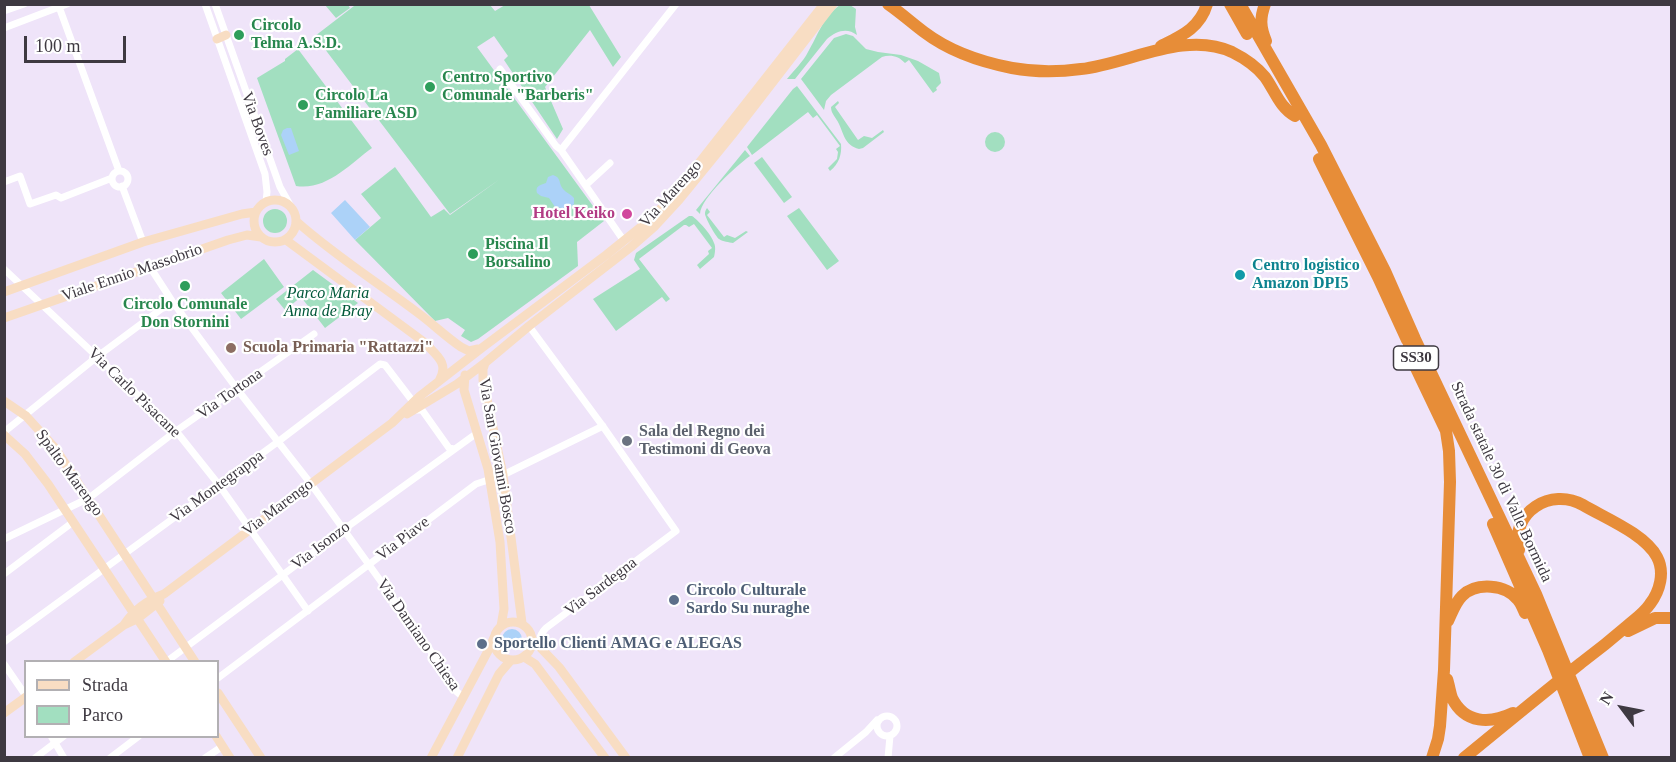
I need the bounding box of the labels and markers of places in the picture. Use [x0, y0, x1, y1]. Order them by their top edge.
place label: Circolo Telma A.S.D. [251, 16, 341, 54]
marker: Circolo Telma A.S.D. [232, 28, 246, 42]
place label: Centro Sportivo Comunale "Barberis" [442, 68, 594, 106]
marker: Centro Sportivo Comunale "Barberis" [423, 80, 437, 94]
place label: Circolo La Familiare ASD [315, 86, 417, 124]
marker: Circolo La Familiare ASD [296, 98, 310, 112]
place label: Hotel Keiko [533, 204, 615, 224]
marker: Hotel Keiko [620, 207, 634, 221]
place label: Piscina Il Borsalino [485, 235, 551, 273]
marker: Piscina Il Borsalino [466, 247, 480, 261]
place label: Centro logistico Amazon DPI5 [1252, 256, 1360, 294]
marker: Centro logistico Amazon DPI5 [1233, 268, 1247, 282]
marker: Circolo Comunale Don Stornini [178, 279, 192, 293]
place label: Circolo Comunale Don Stornini [123, 295, 247, 333]
place label: Scuola Primaria "Rattazzi" [243, 338, 433, 358]
marker: Scuola Primaria "Rattazzi" [224, 341, 238, 355]
place label: Sala del Regno dei Testimoni di Geova [639, 422, 771, 460]
marker: Sala del Regno dei Testimoni di Geova [620, 434, 634, 448]
place label: Circolo Culturale Sardo Su nuraghe [686, 581, 810, 619]
marker: Circolo Culturale Sardo Su nuraghe [667, 593, 681, 607]
place label: Sportello Clienti AMAG e ALEGAS [494, 634, 742, 654]
marker: Sportello Clienti AMAG e ALEGAS [475, 637, 489, 651]

